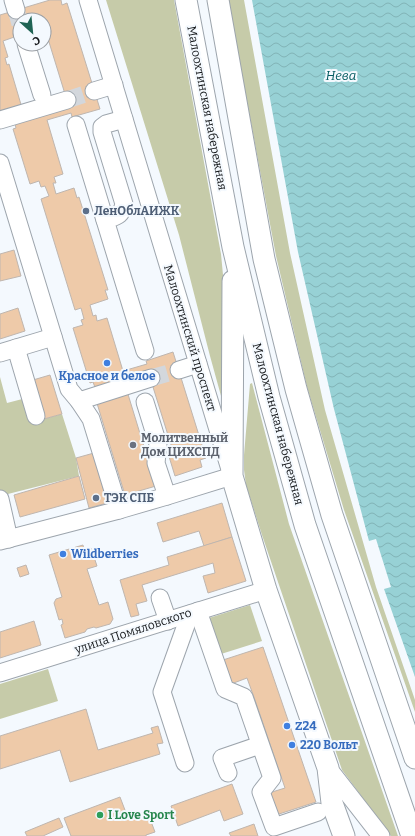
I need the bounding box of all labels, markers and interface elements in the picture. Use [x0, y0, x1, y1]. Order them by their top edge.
north arrow [12, 12, 52, 52]
street label: Малоохтинская набережная [184, 25, 230, 192]
text: С [30, 33, 42, 48]
water label: Нева [326, 68, 356, 83]
place label: ЛенОблАИЖК [94, 204, 180, 218]
marker: ЛенОблАИЖК [81, 206, 91, 216]
street label: Малоохтинский проспект [161, 263, 219, 413]
street label: Малоохтинская набережная [250, 342, 306, 507]
marker: Красное и белое [102, 358, 112, 368]
place label: Красное и белое [58, 369, 156, 383]
place label: Молитвенный Дом ЦИХСПД [141, 431, 228, 459]
marker: Молитвенный Дом ЦИХСПД [128, 440, 138, 450]
place label: ТЭК СПБ [104, 491, 154, 505]
marker: ТЭК СПБ [91, 493, 101, 503]
place label: Wildberries [71, 547, 139, 561]
marker: Wildberries [58, 549, 68, 559]
street label: улица Помяловского [72, 605, 193, 657]
place label: Z24 [295, 719, 317, 733]
marker: Z24 [282, 721, 292, 731]
place label: 220 Вольт [300, 738, 358, 752]
marker: 220 Вольт [287, 740, 297, 750]
place label: I Love Sport [108, 808, 175, 822]
marker: I Love Sport [95, 810, 105, 820]

